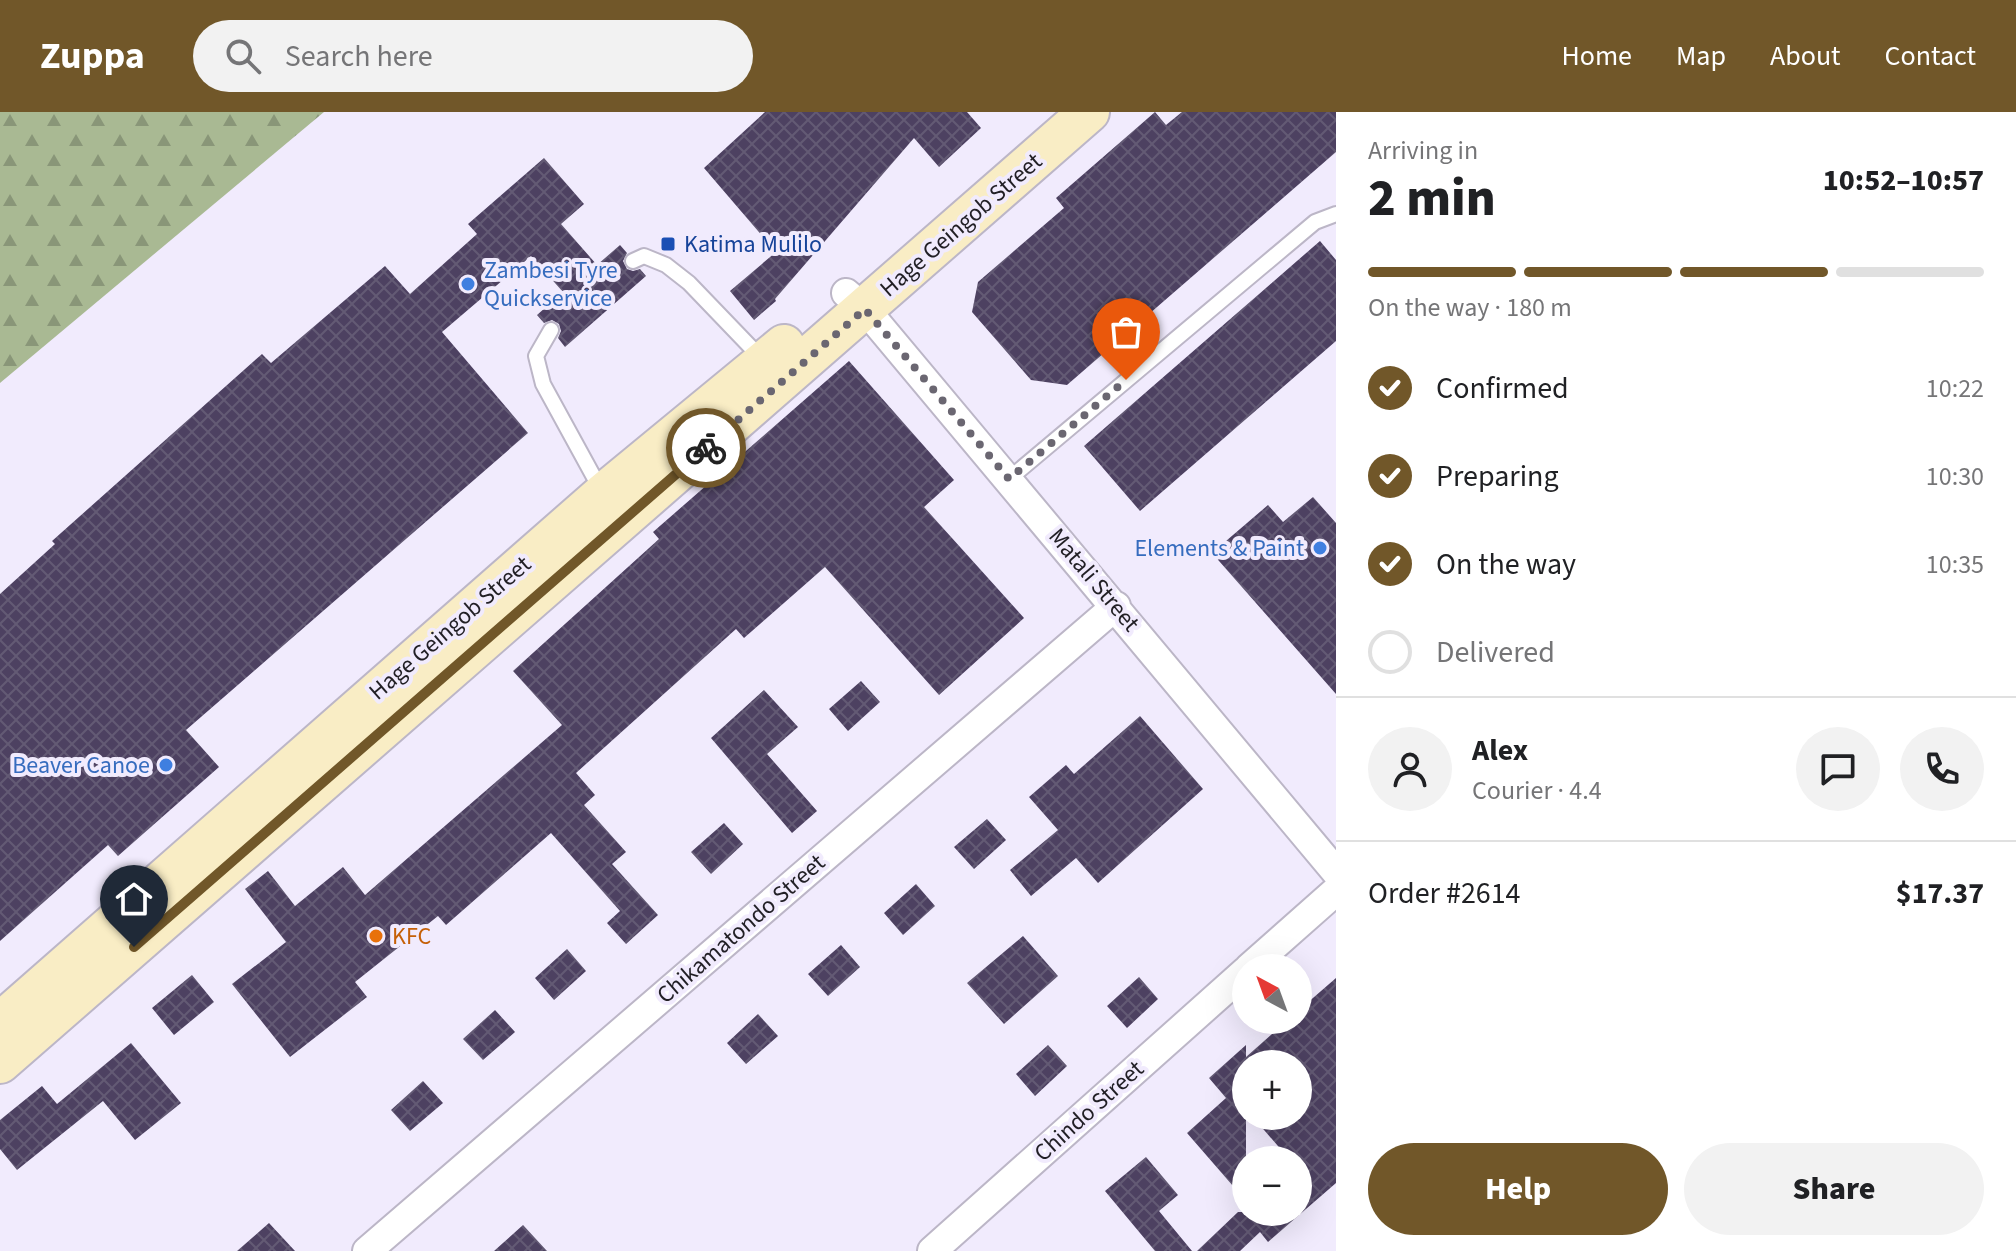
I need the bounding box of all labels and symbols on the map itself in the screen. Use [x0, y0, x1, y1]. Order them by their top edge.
street label: Hage Geingob Street [872, 145, 1050, 305]
place label: Katima Mulilo [684, 227, 822, 262]
marker: Katima Mulilo [659, 235, 677, 253]
place label: Zambesi Tyre Quickservice [484, 253, 618, 316]
marker: Zambesi Tyre Quickservice [459, 275, 477, 293]
pin [1092, 298, 1160, 380]
courier [666, 408, 746, 488]
street label: Matali Street [1040, 521, 1148, 639]
place label: Elements & Paint [1134, 531, 1304, 566]
marker: Elements & Paint [1311, 539, 1329, 557]
street label: Hage Geingob Street [361, 548, 539, 708]
place label: Beaver Canoe [12, 748, 150, 783]
marker: Beaver Canoe [157, 756, 175, 774]
street label: Chikamatondo Street [649, 846, 833, 1012]
pin [100, 865, 168, 947]
place label: KFC [392, 919, 431, 954]
marker: KFC [367, 927, 385, 945]
north arrow [1232, 954, 1312, 1034]
street label: Chindo Street [1026, 1052, 1152, 1170]

